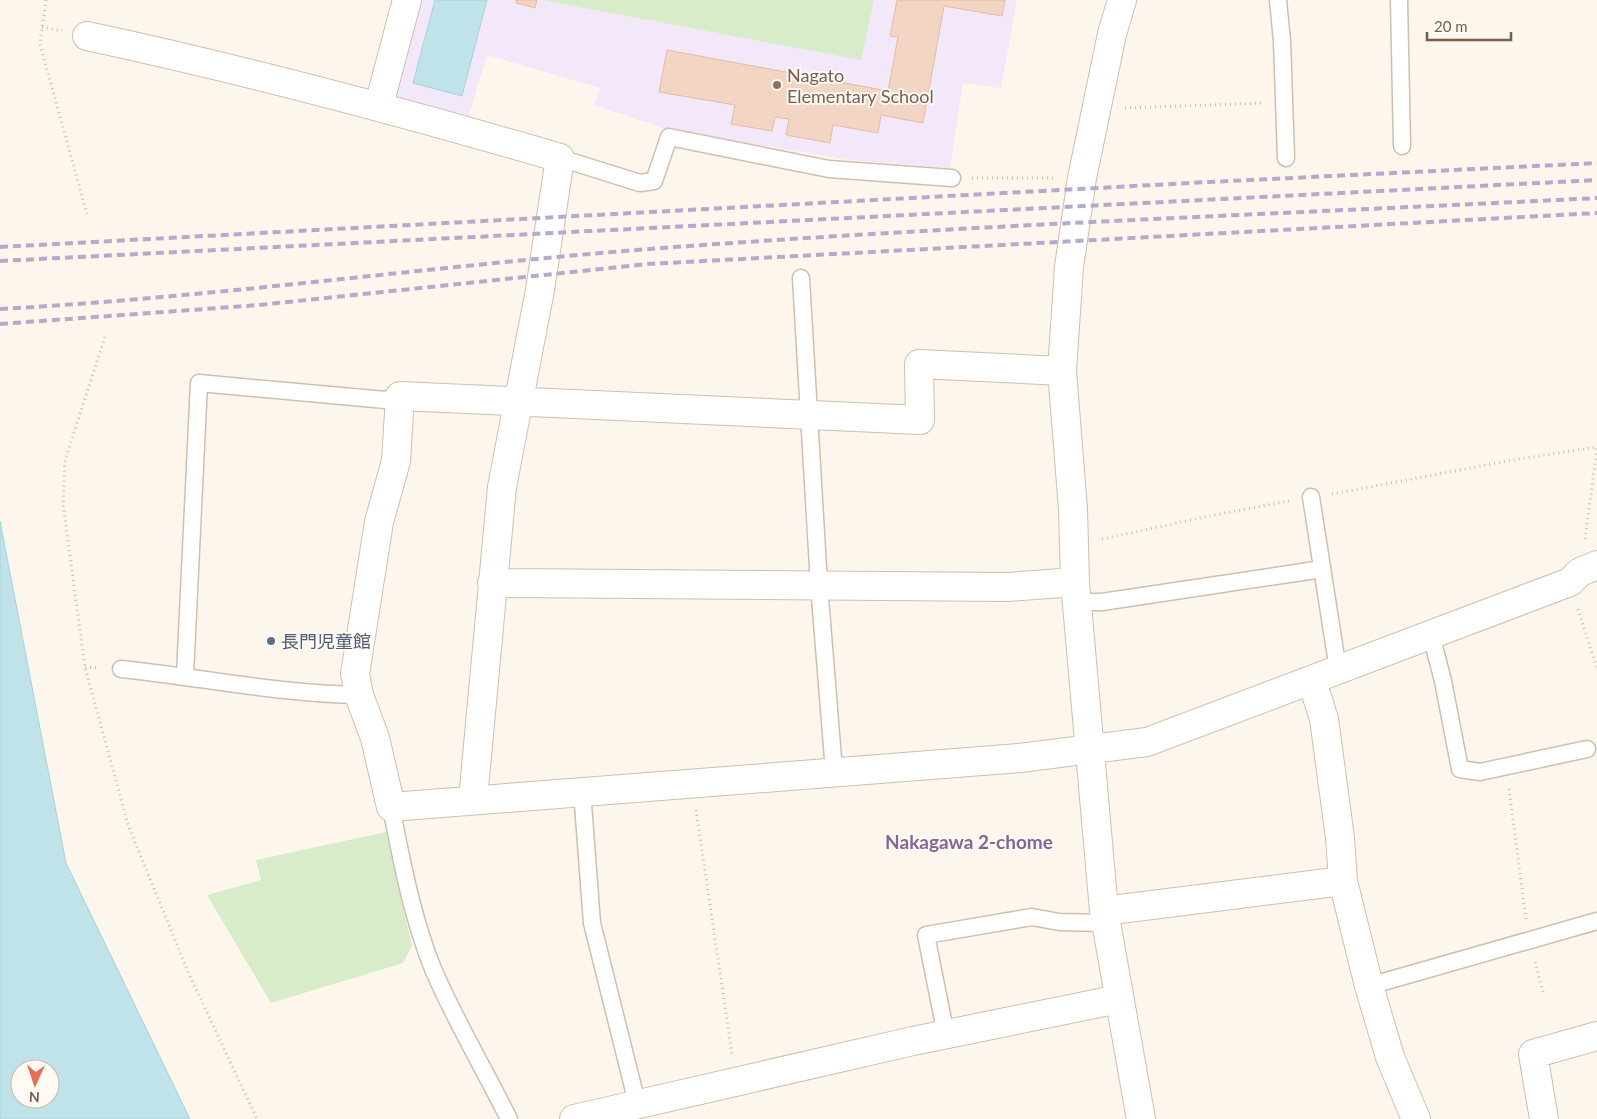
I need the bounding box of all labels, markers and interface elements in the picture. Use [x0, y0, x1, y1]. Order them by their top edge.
scale bar [1427, 10, 1511, 42]
text: 20 m [1434, 17, 1468, 35]
place label: Nagato Elementary School [787, 64, 934, 107]
marker: Nagato Elementary School [771, 79, 783, 91]
place label: 長門児童館 [281, 630, 371, 652]
marker: 長門児童館 [265, 635, 277, 647]
district label: Nakagawa 2-chome [885, 830, 1053, 853]
north arrow [10, 1059, 60, 1109]
text: N [28, 1089, 40, 1106]

